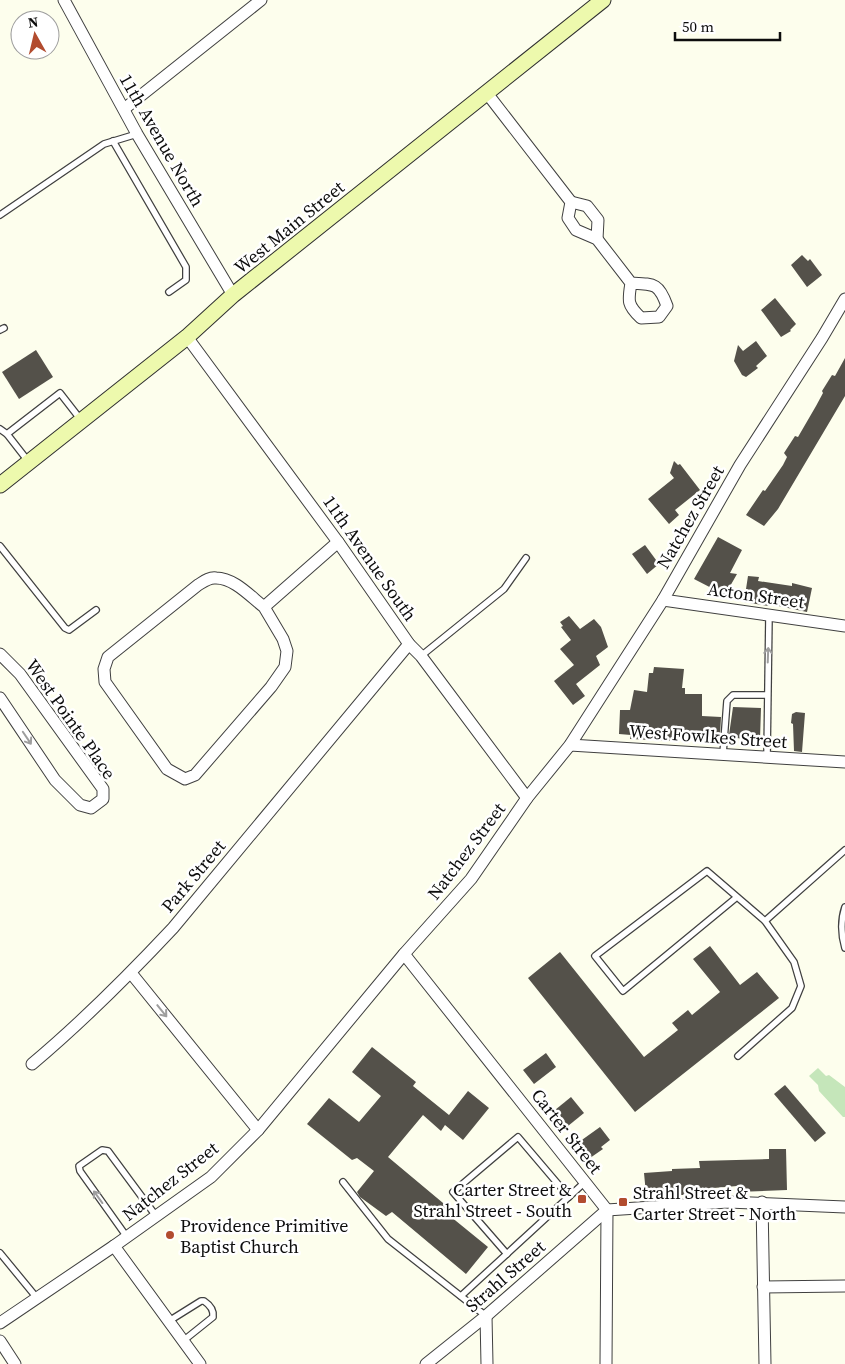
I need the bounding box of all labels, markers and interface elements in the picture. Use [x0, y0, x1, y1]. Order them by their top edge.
north arrow [10, 10, 60, 60]
scale bar [675, 10, 780, 42]
text: N [27, 12, 40, 33]
text: 50 m [682, 16, 714, 37]
street label: 11th Avenue North [114, 69, 210, 211]
street label: West Main Street [229, 175, 349, 279]
street label: Natchez Street [650, 461, 730, 573]
street label: 11th Avenue South [317, 490, 423, 626]
street label: Acton Street [706, 576, 806, 614]
one-way arrow [763, 647, 773, 664]
street label: West Pointe Place [20, 654, 122, 784]
street label: West Fowlkes Street [628, 718, 788, 754]
one-way arrow [22, 731, 32, 745]
street label: Natchez Street [421, 797, 511, 905]
street label: Park Street [155, 834, 231, 918]
one-way arrow [156, 1004, 167, 1017]
street label: Carter Street [526, 1083, 608, 1179]
street label: Natchez Street [117, 1135, 223, 1226]
place label: Carter Street & Strahl Street - South [414, 1177, 572, 1223]
place label: Strahl Street & Carter Street - North [633, 1180, 796, 1226]
one-way arrow [93, 1191, 104, 1204]
marker: Carter Street & Strahl Street - South [576, 1193, 588, 1205]
marker: Strahl Street & Carter Street - North [617, 1196, 629, 1208]
place label: Providence Primitive Baptist Church [180, 1213, 348, 1259]
marker: Providence Primitive Baptist Church [164, 1229, 176, 1241]
street label: Strahl Street [460, 1234, 550, 1318]

